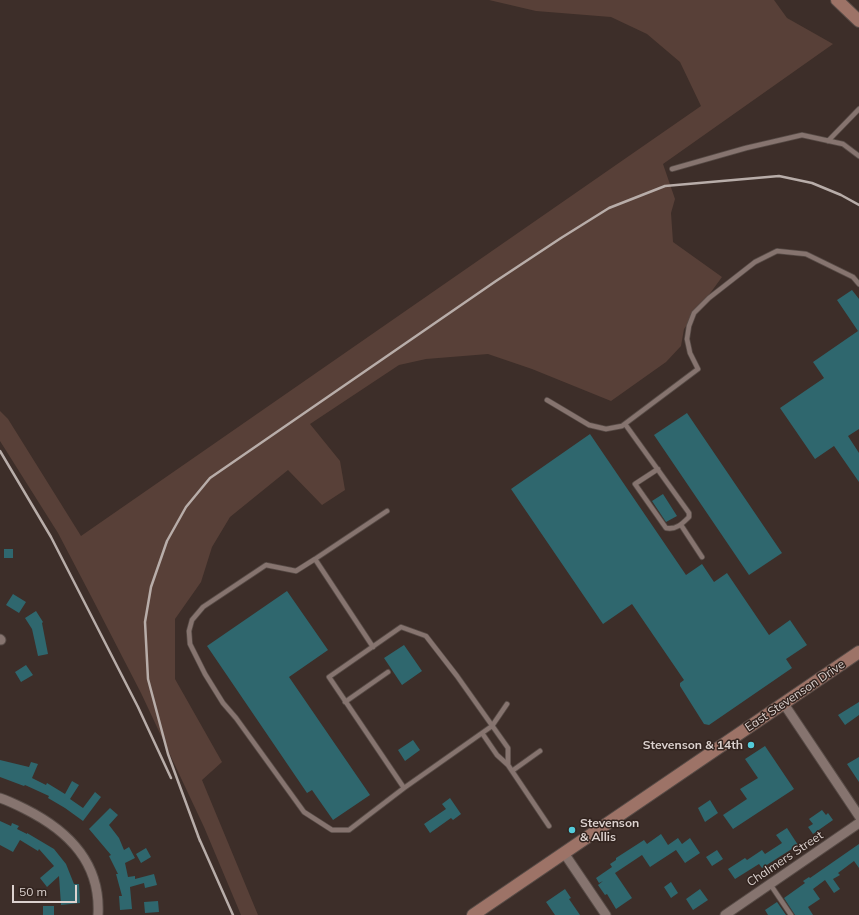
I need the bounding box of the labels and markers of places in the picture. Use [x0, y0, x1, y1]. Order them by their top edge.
place label: Stevenson & 14th [643, 738, 743, 752]
marker: Stevenson & 14th [746, 740, 756, 750]
place label: Stevenson & Allis [580, 816, 639, 844]
marker: Stevenson & Allis [567, 825, 577, 835]

